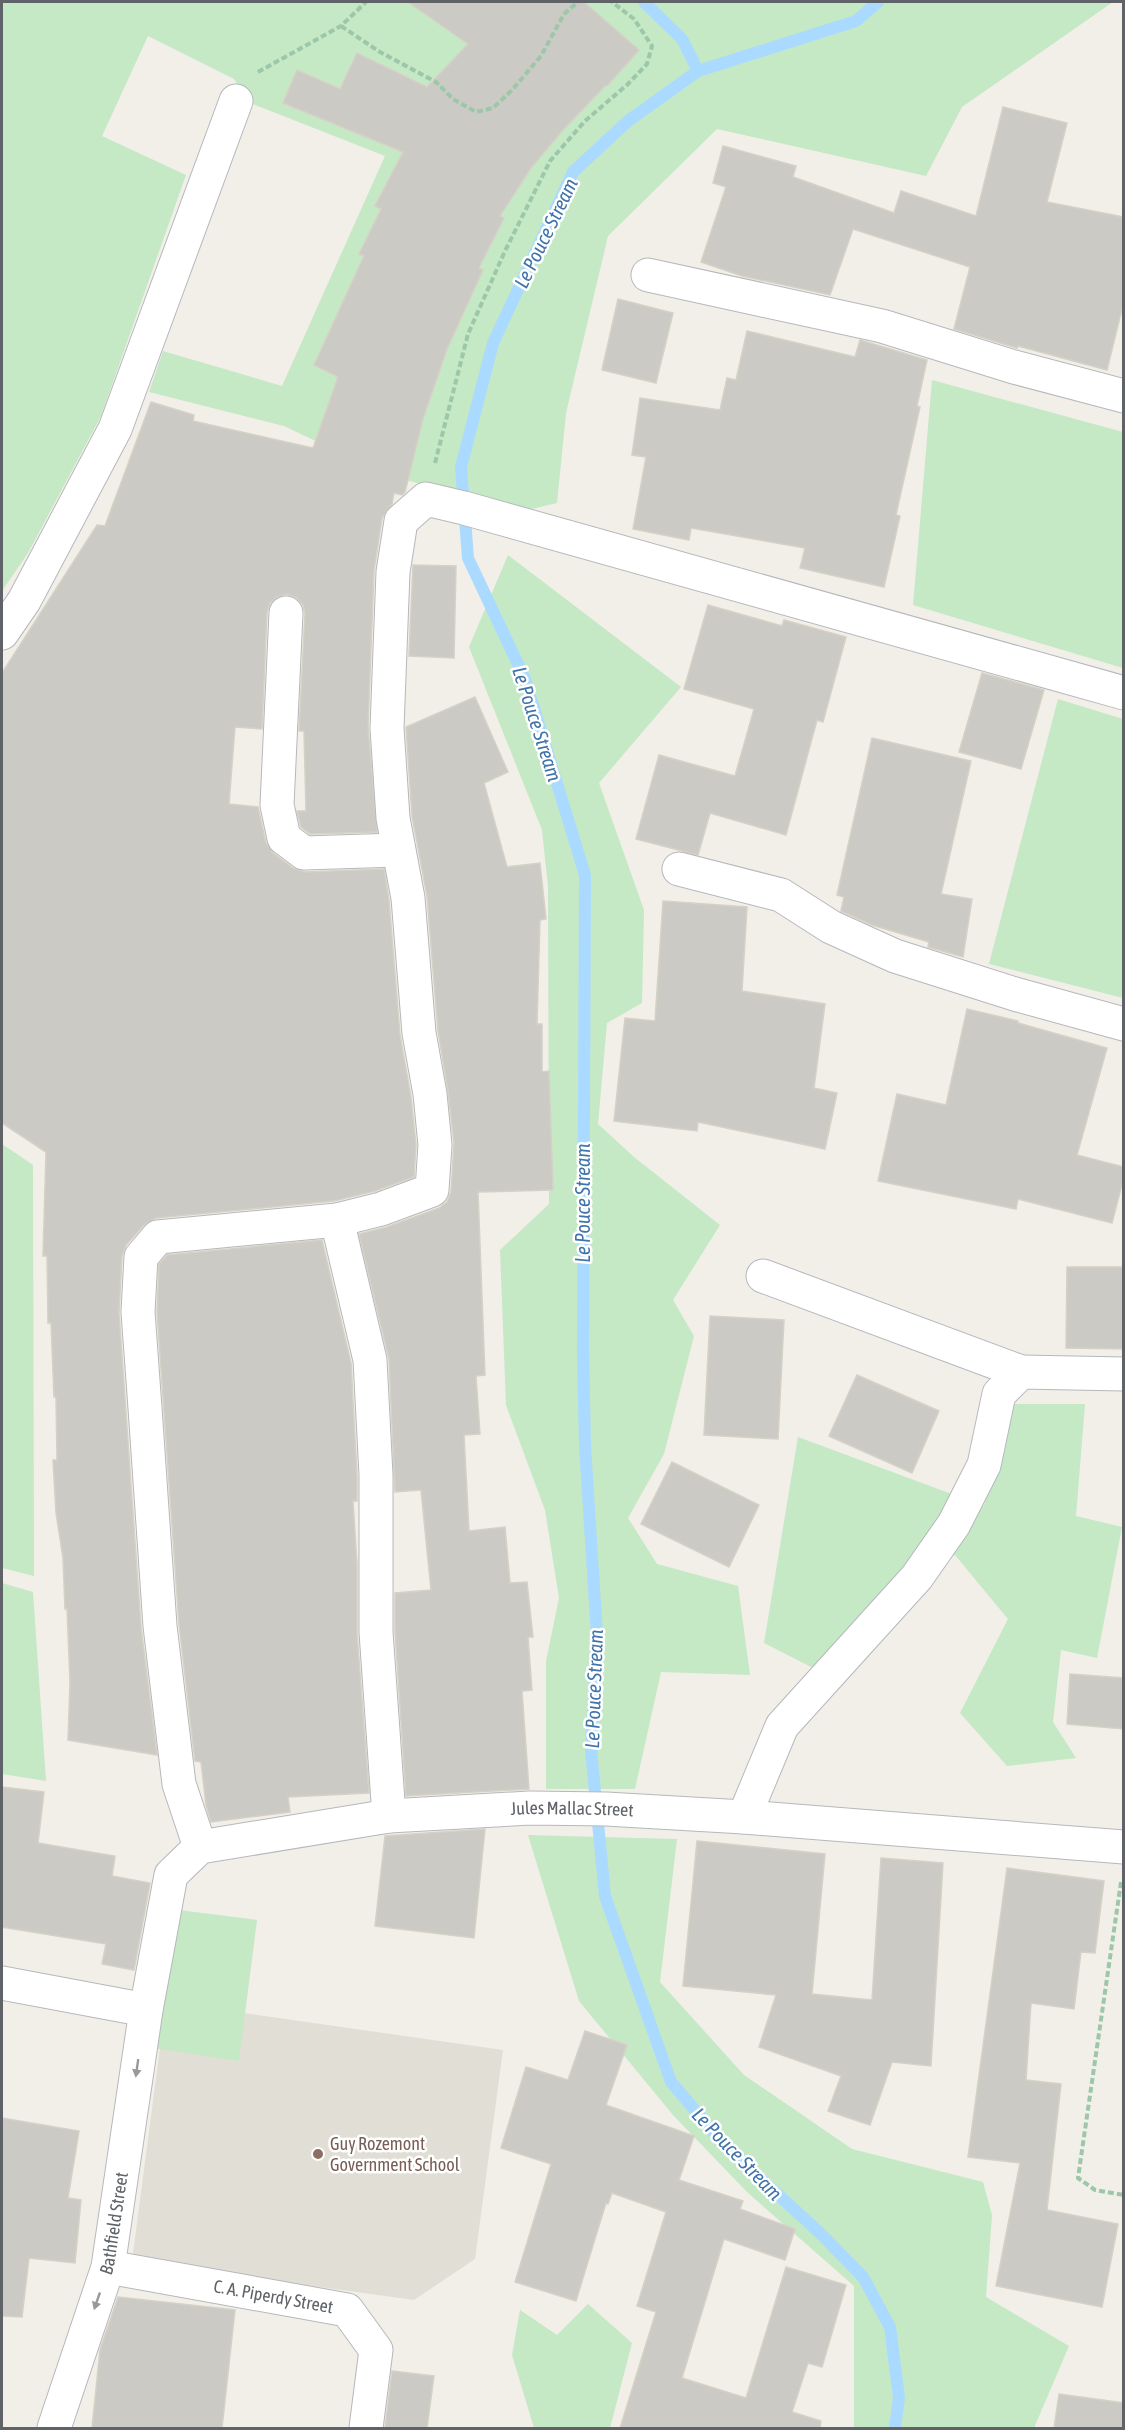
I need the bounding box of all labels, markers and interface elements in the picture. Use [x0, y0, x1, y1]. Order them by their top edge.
water label: Le Pouce Stream [509, 174, 582, 291]
water label: Le Pouce Stream [508, 664, 567, 784]
water label: Le Pouce Stream [571, 1143, 594, 1263]
water label: Le Pouce Stream [580, 1629, 607, 1749]
street label: Jules Mallac Street [510, 1797, 634, 1821]
one-way arrow [133, 2059, 142, 2078]
water label: Le Pouce Stream [688, 2103, 787, 2205]
place label: Guy Rozemont Government School [330, 2133, 460, 2175]
marker: Guy Rozemont Government School [311, 2147, 325, 2161]
street label: Bathfield Street [95, 2171, 132, 2277]
street label: C. A. Piperdy Street [212, 2275, 335, 2317]
one-way arrow [91, 2292, 101, 2310]

